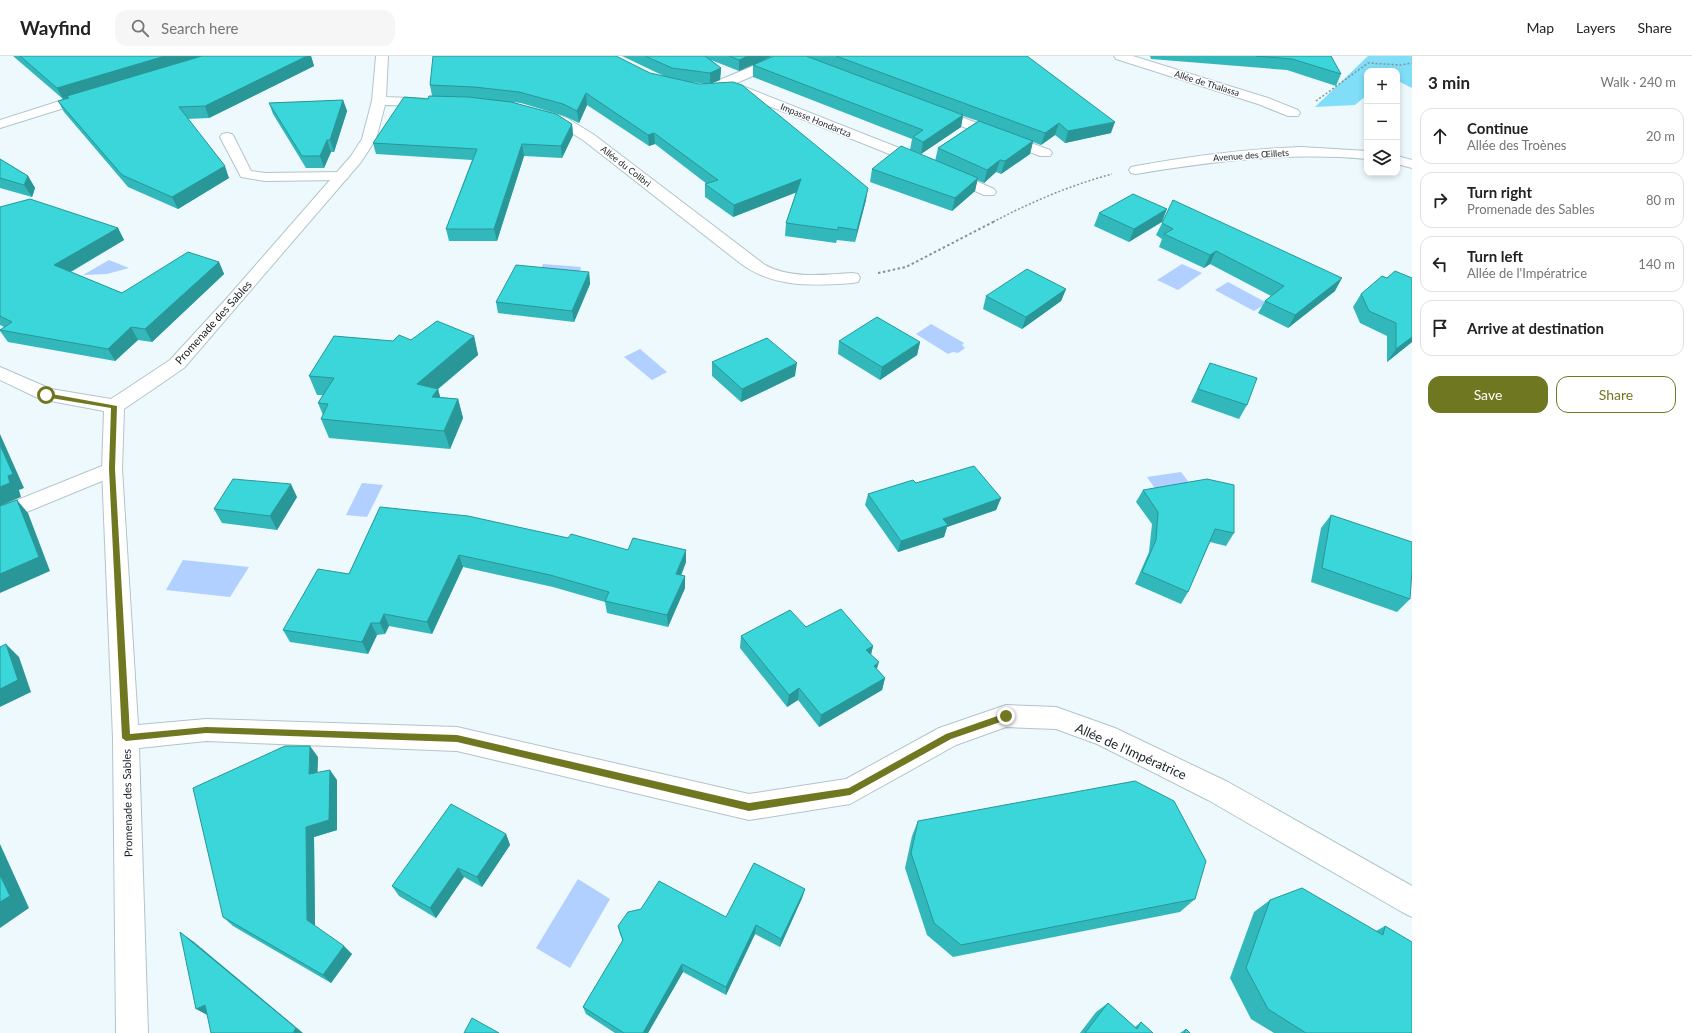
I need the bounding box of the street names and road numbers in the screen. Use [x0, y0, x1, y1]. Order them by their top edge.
street label: Allée de Thalassa [1173, 68, 1241, 98]
street label: Impasse Hondartza [779, 101, 853, 139]
street label: Allée du Colibri [599, 143, 653, 189]
street label: Avenue des Œillets [1213, 147, 1289, 163]
street label: Promenade des Sables [172, 277, 254, 366]
street label: Allée de l'Impératrice [1073, 719, 1189, 783]
street label: Promenade des Sables [120, 749, 134, 857]

